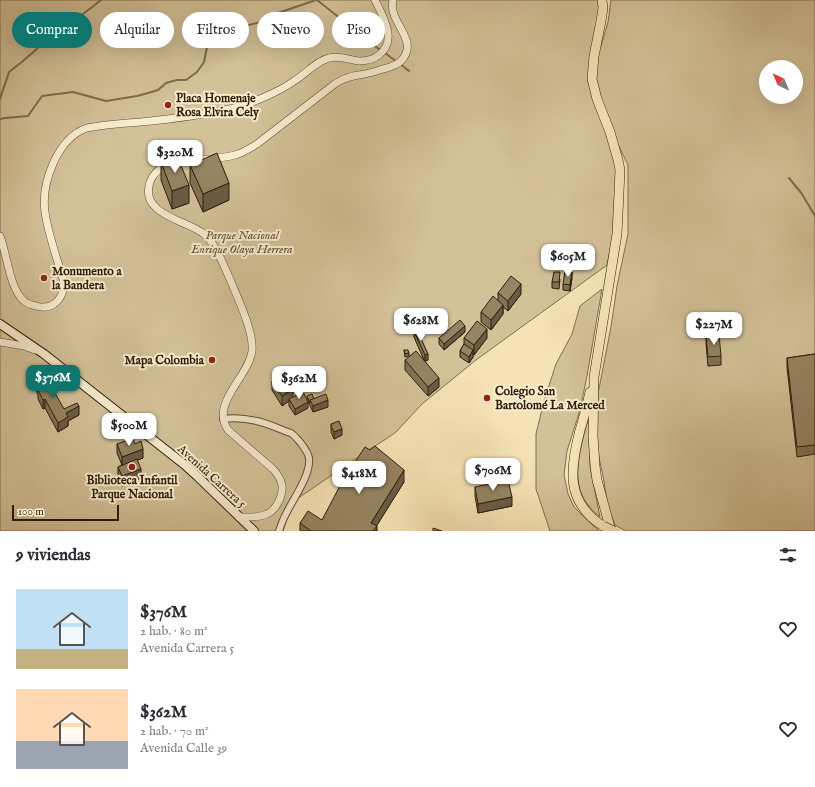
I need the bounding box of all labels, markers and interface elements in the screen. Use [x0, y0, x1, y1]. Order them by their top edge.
chip: Comprar [12, 12, 92, 48]
chip: Alquilar [100, 12, 174, 48]
chip: Filtros [182, 12, 249, 48]
chip: Nuevo [257, 12, 324, 48]
chip: Piso [332, 12, 385, 48]
north arrow [759, 60, 803, 104]
map controls [759, 60, 803, 104]
place label: Placa Homenaje Rosa Elvira Cely [176, 91, 260, 121]
marker: Placa Homenaje Rosa Elvira Cely [163, 100, 173, 110]
pin: $320M [147, 140, 203, 174]
text: $320M [157, 144, 193, 161]
park label: Parque Nacional Enrique Olaya Herrera [190, 228, 293, 257]
pin: $605M [540, 244, 596, 278]
text: $605M [550, 248, 586, 265]
place label: Monumento a la Bandera [51, 264, 122, 293]
marker: Monumento a la Bandera [39, 273, 49, 283]
pin: $628M [393, 308, 449, 342]
text: $628M [403, 312, 439, 329]
pin: $227M [686, 312, 742, 346]
text: $227M [695, 316, 733, 333]
place label: Mapa Colombia [125, 353, 205, 369]
marker: Mapa Colombia [207, 355, 217, 365]
pin: $376M [25, 365, 81, 399]
pin: $362M [271, 366, 327, 400]
text: $376M [35, 369, 71, 386]
text: $362M [281, 370, 317, 387]
place label: Colegio San Bartolomé La Merced [495, 384, 605, 413]
marker: Colegio San Bartolomé La Merced [482, 393, 492, 403]
pin: $500M [101, 413, 157, 447]
text: $500M [111, 417, 147, 434]
street label: Avenida Carrera 5 [174, 441, 250, 511]
pin: $706M [465, 458, 521, 492]
pin: $418M [331, 461, 387, 495]
marker: Biblioteca Infantil Parque Nacional [127, 462, 137, 472]
text: $706M [474, 462, 512, 479]
text: $418M [341, 465, 377, 482]
place label: Biblioteca Infantil Parque Nacional [86, 473, 178, 503]
scale bar [12, 503, 119, 522]
text: 100 m [18, 505, 44, 519]
icon: filters [777, 544, 799, 566]
text: 9 viviendas [16, 545, 90, 566]
text: $376M [140, 602, 187, 623]
icon: home [48, 605, 96, 653]
icon: heart [777, 618, 799, 640]
text: 2 hab. · 80 m² [140, 623, 208, 640]
text: Avenida Carrera 5 [140, 640, 234, 657]
text: $362M [140, 702, 187, 723]
icon: home [48, 705, 96, 753]
icon: heart [777, 718, 799, 740]
text: 2 hab. · 70 m² [140, 723, 209, 740]
text: Avenida Calle 39 [140, 740, 227, 757]

